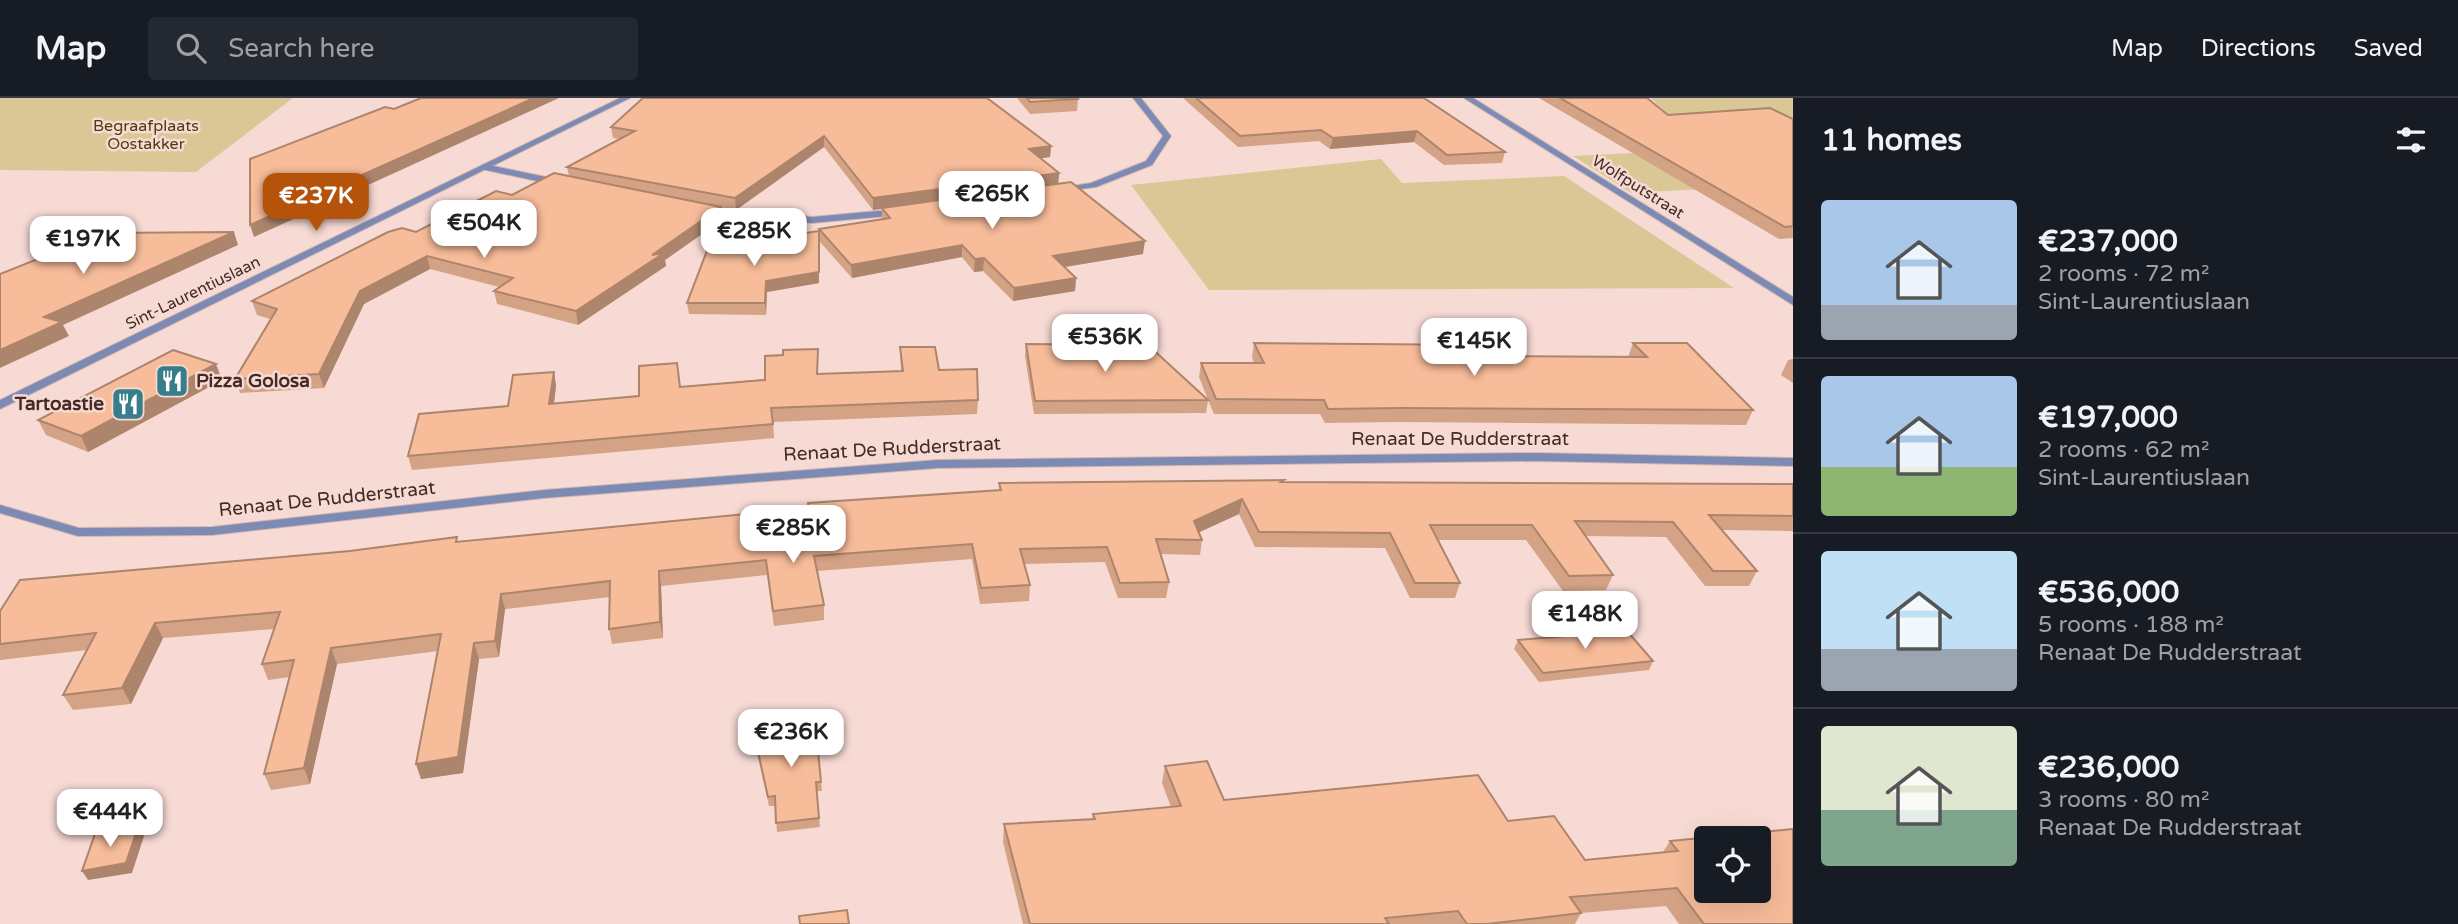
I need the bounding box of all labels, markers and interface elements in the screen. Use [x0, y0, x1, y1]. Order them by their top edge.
search box [148, 17, 638, 80]
text: Map [35, 29, 106, 68]
icon: search [172, 29, 210, 67]
text: Search here [228, 33, 374, 64]
text: Map [2111, 34, 2163, 63]
text: Directions [2201, 34, 2316, 63]
text: Saved [2354, 34, 2423, 63]
park label: Begraafplaats Oostakker [93, 116, 199, 154]
icon: filters [2392, 121, 2430, 159]
text: 11 homes [1821, 122, 1962, 159]
street label: Wolfputstraat [1588, 151, 1688, 223]
pin: €265K [943, 172, 1041, 231]
pin: €237K [267, 174, 365, 233]
text: €265K [955, 180, 1029, 208]
text: €237K [279, 182, 353, 210]
pin: €504K [435, 200, 533, 260]
pin: €285K [705, 208, 803, 268]
text: €504K [447, 209, 521, 237]
pin: €197K [34, 216, 132, 276]
text: €285K [717, 217, 791, 245]
text: €237,000 [2038, 223, 2178, 260]
text: €197K [46, 225, 120, 253]
icon: home [1877, 228, 1961, 312]
street label: Sint-Laurentiuslaan [122, 252, 264, 334]
text: 2 rooms · 72 m² [2038, 260, 2209, 288]
text: Sint-Laurentiuslaan [2038, 288, 2250, 316]
pin: €536K [1056, 314, 1154, 374]
pin: €145K [1425, 318, 1523, 378]
text: €536K [1068, 323, 1142, 351]
text: €145K [1437, 327, 1511, 355]
restaurant icon: Pizza Golosa [153, 362, 191, 400]
place label: Pizza Golosa [196, 370, 310, 392]
restaurant icon: Tartoastie [109, 385, 147, 423]
place label: Tartoastie [14, 393, 104, 415]
text: €197,000 [2038, 399, 2178, 436]
icon: home [1877, 404, 1961, 488]
street label: Renaat De Rudderstraat [1351, 428, 1569, 450]
street label: Renaat De Rudderstraat [783, 432, 1001, 466]
text: 2 rooms · 62 m² [2038, 436, 2209, 464]
text: Sint-Laurentiuslaan [2038, 464, 2250, 492]
street label: Renaat De Rudderstraat [218, 477, 436, 521]
pin: €285K [744, 505, 842, 565]
text: €285K [756, 514, 830, 542]
text: €536,000 [2038, 574, 2179, 611]
icon: home [1877, 579, 1961, 663]
pin: €148K [1536, 592, 1634, 651]
text: €148K [1548, 600, 1622, 628]
text: 5 rooms · 188 m² [2038, 611, 2224, 639]
text: Renaat De Rudderstraat [2038, 639, 2302, 667]
pin: €236K [742, 710, 840, 769]
text: €236K [754, 718, 828, 746]
text: €236,000 [2038, 749, 2179, 786]
icon: home [1877, 754, 1961, 838]
text: 3 rooms · 80 m² [2038, 786, 2209, 814]
pin: €444K [61, 790, 159, 849]
text: €444K [73, 798, 147, 826]
text: Renaat De Rudderstraat [2038, 814, 2302, 842]
map controls [1694, 826, 1771, 903]
button: locate [1694, 826, 1771, 903]

